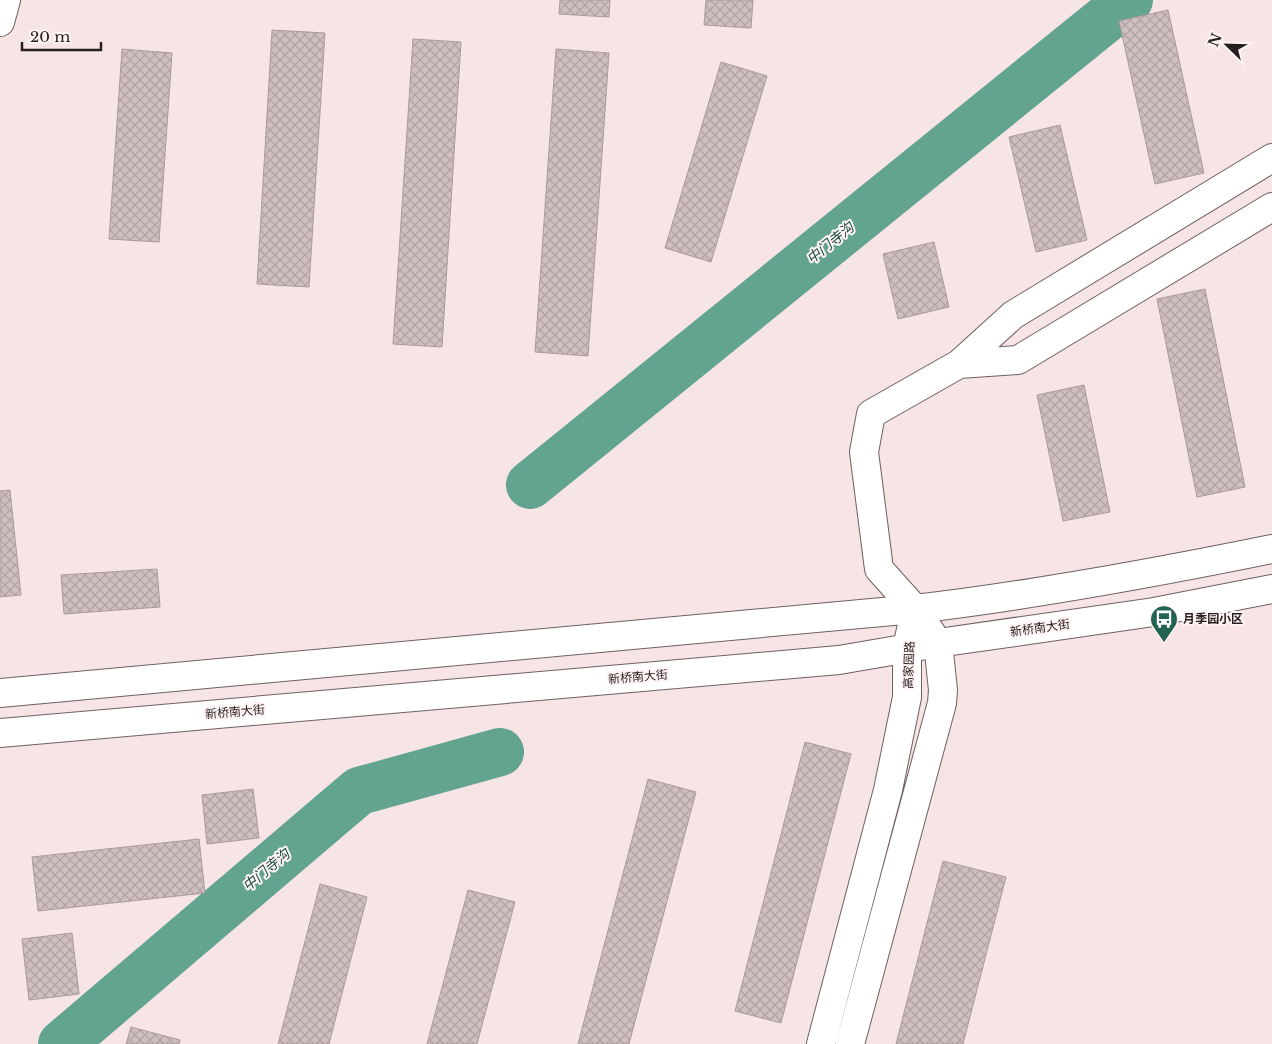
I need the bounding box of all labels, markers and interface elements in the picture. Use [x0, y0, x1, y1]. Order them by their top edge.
scale bar [22, 20, 101, 52]
north arrow [1202, 20, 1252, 70]
text: 20 m [30, 27, 70, 46]
text: N [1204, 30, 1226, 49]
water label: 中门寺沟 [803, 217, 859, 268]
bus stop icon: 月季园小区 [1149, 604, 1179, 643]
place label: 月季园小区 [1183, 611, 1243, 626]
street label: 新桥南大街 [1009, 616, 1071, 639]
street label: 高家园路 [900, 641, 917, 689]
street label: 新桥南大街 [607, 666, 669, 687]
street label: 新桥南大街 [204, 701, 266, 722]
water label: 中门寺沟 [239, 844, 295, 895]

